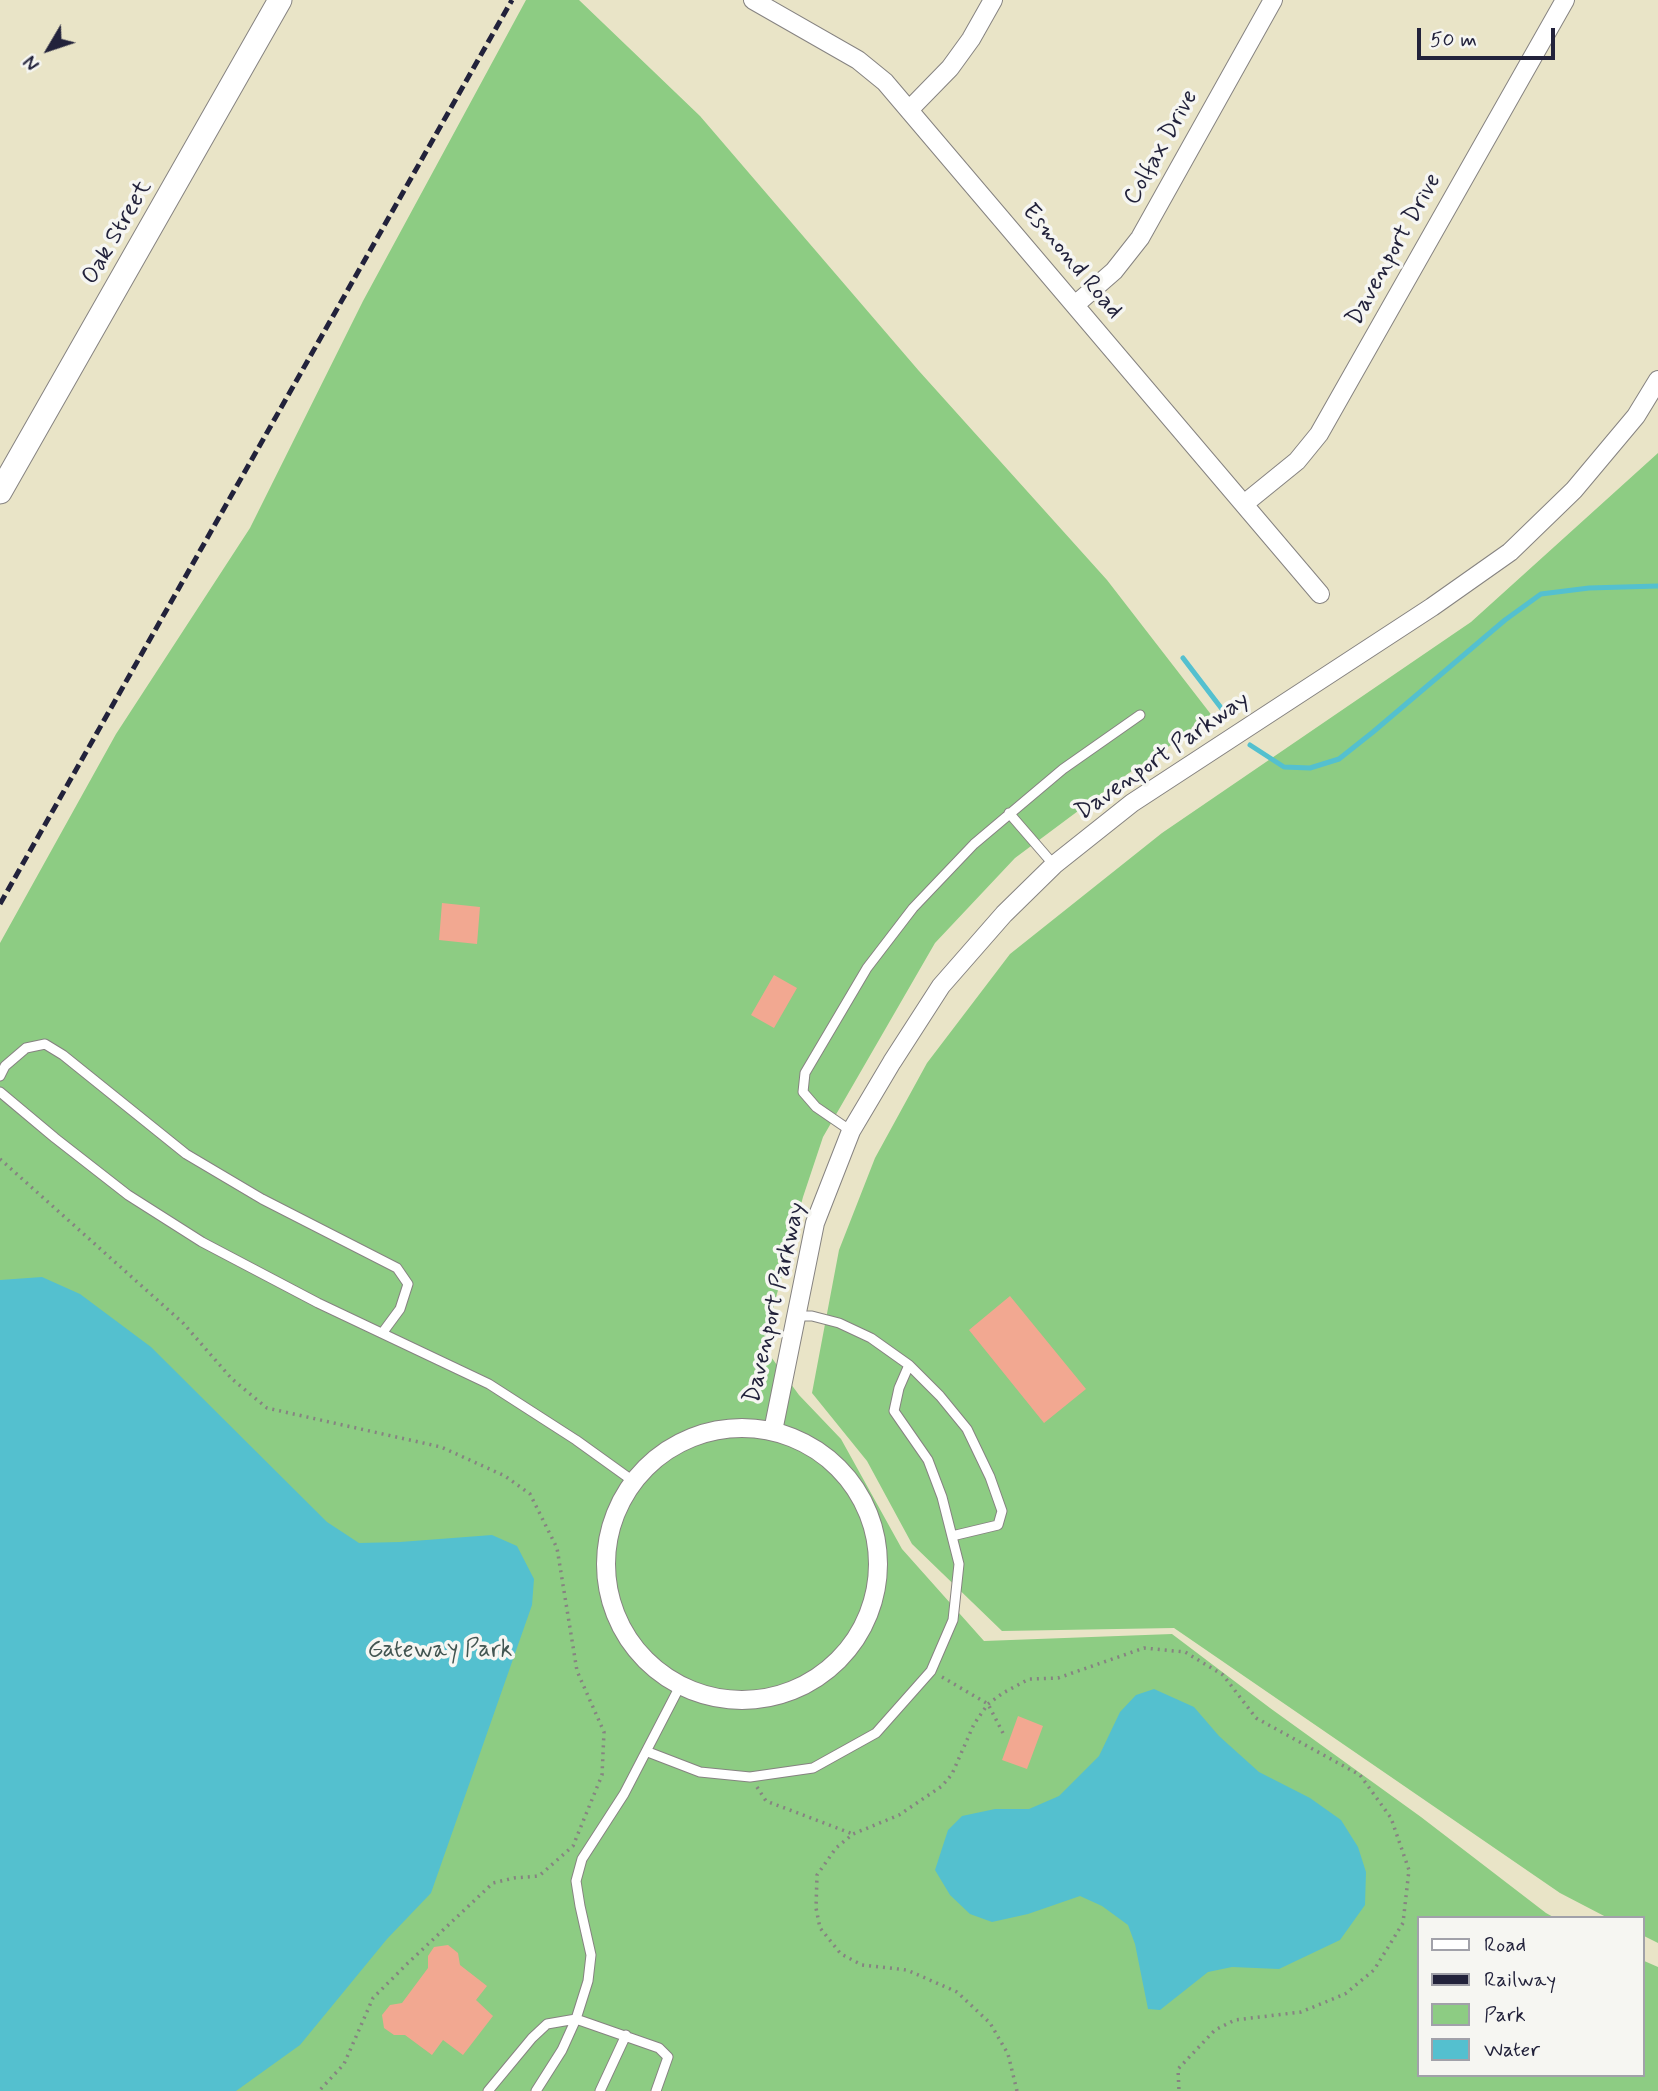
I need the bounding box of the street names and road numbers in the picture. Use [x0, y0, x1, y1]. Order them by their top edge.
street label: Colfax Drive [1119, 85, 1205, 211]
street label: Davenport Drive [1341, 169, 1449, 331]
street label: Oak Street [77, 176, 159, 290]
street label: Esmond Road [1014, 199, 1128, 325]
street label: Davenport Parkway [1071, 686, 1255, 828]
street label: Davenport Parkway [739, 1200, 813, 1406]

